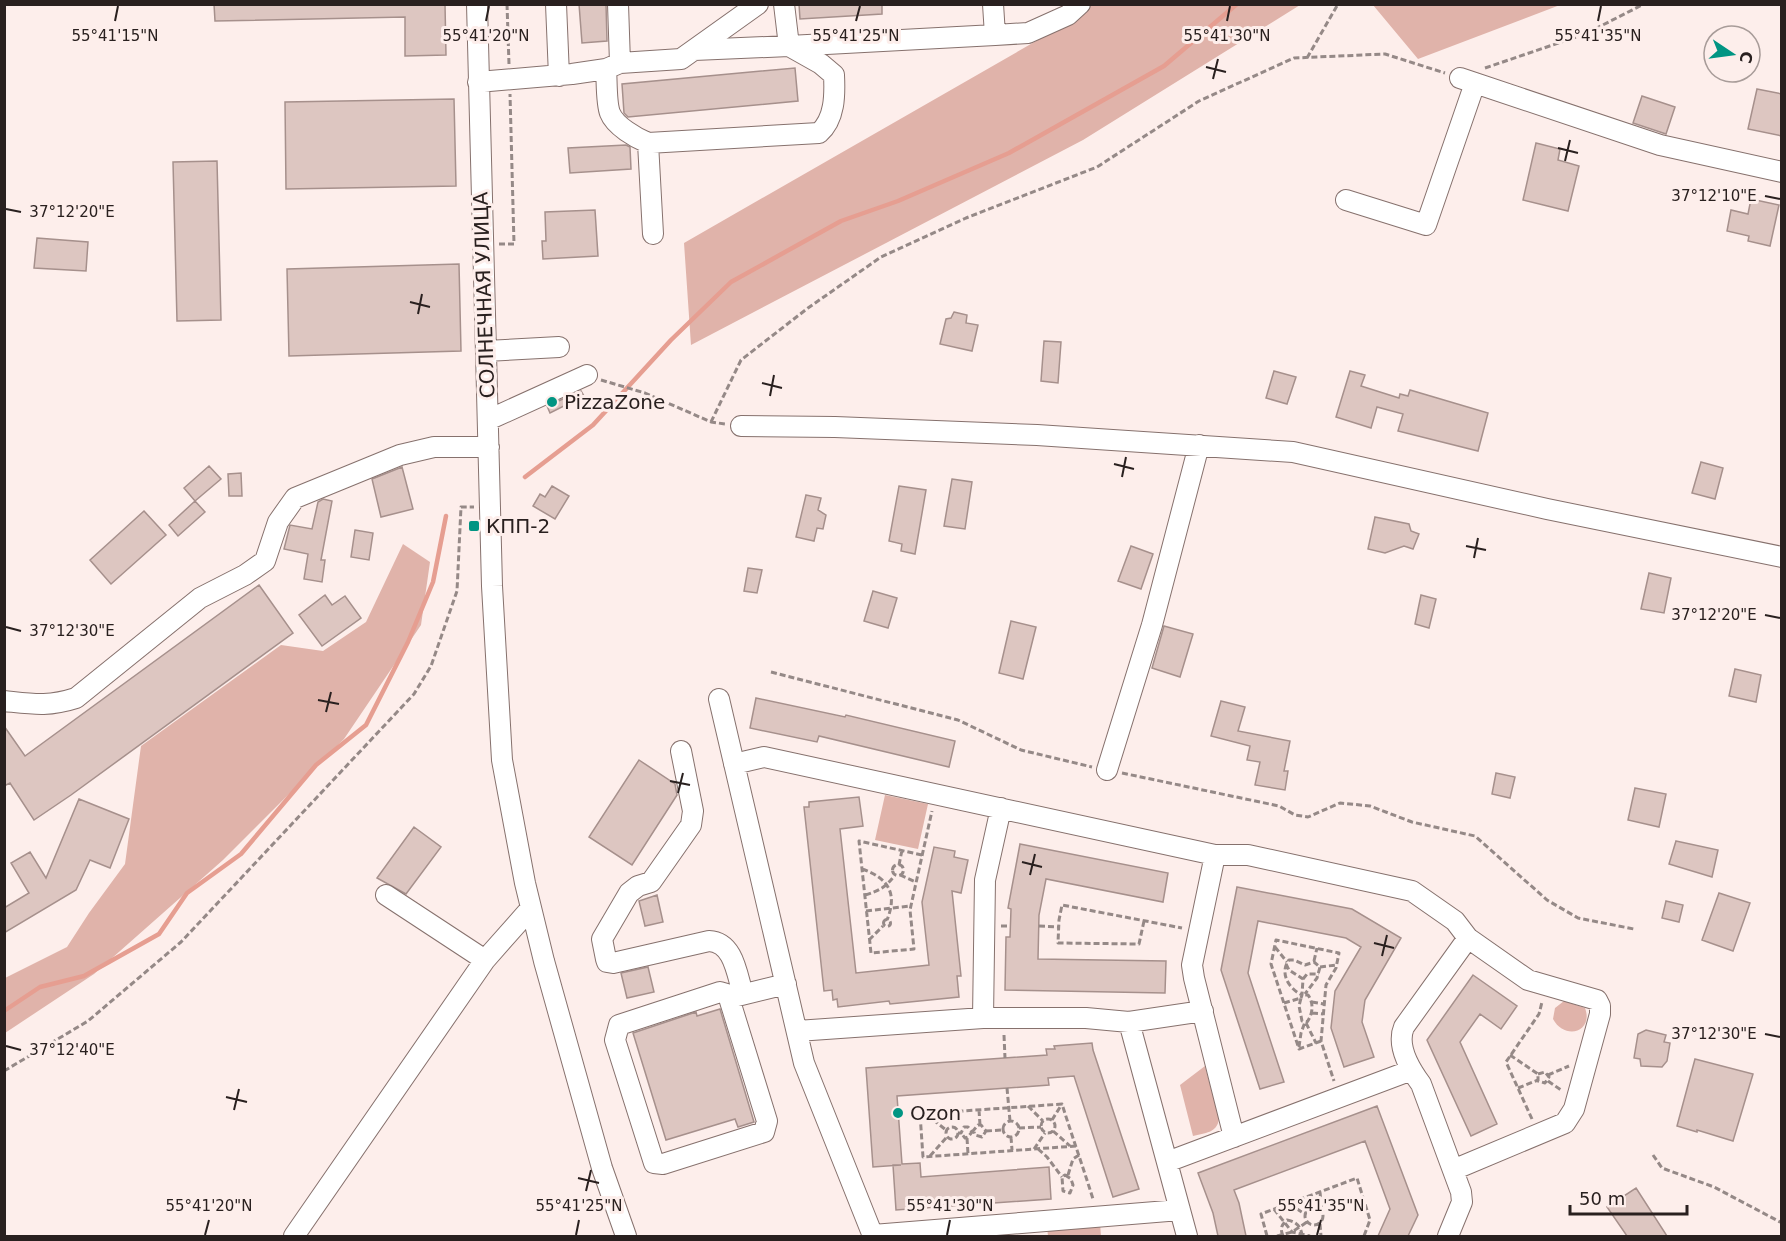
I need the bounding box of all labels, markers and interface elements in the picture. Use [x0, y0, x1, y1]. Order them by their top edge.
north arrow [1702, 24, 1762, 84]
text: 55°41'15"N [71, 27, 159, 45]
text: 55°41'20"N [442, 27, 530, 45]
text: 55°41'25"N [812, 27, 900, 45]
text: 55°41'30"N [1183, 27, 1271, 45]
text: 55°41'35"N [1554, 27, 1642, 45]
text: С [1736, 49, 1757, 65]
text: 37°12'10"E [1671, 187, 1757, 205]
street label: СОЛНЕЧНАЯ УЛИЦА [468, 191, 500, 399]
text: 37°12'20"E [29, 203, 115, 221]
place label: PizzaZone [564, 390, 665, 414]
marker: PizzaZone [545, 395, 559, 409]
place label: КПП-2 [486, 514, 550, 538]
marker: КПП-2 [467, 519, 481, 533]
text: 37°12'20"E [1671, 606, 1757, 624]
text: 37°12'30"E [29, 622, 115, 640]
text: 37°12'30"E [1671, 1025, 1757, 1043]
text: 37°12'40"E [29, 1041, 115, 1059]
place label: Ozon [910, 1101, 961, 1125]
marker: Ozon [891, 1106, 905, 1120]
scale bar [1570, 1178, 1687, 1216]
text: 50 m [1579, 1188, 1625, 1209]
text: 55°41'20"N [165, 1197, 253, 1215]
text: 55°41'25"N [535, 1197, 623, 1215]
text: 55°41'30"N [906, 1197, 994, 1215]
text: 55°41'35"N [1277, 1197, 1365, 1215]

